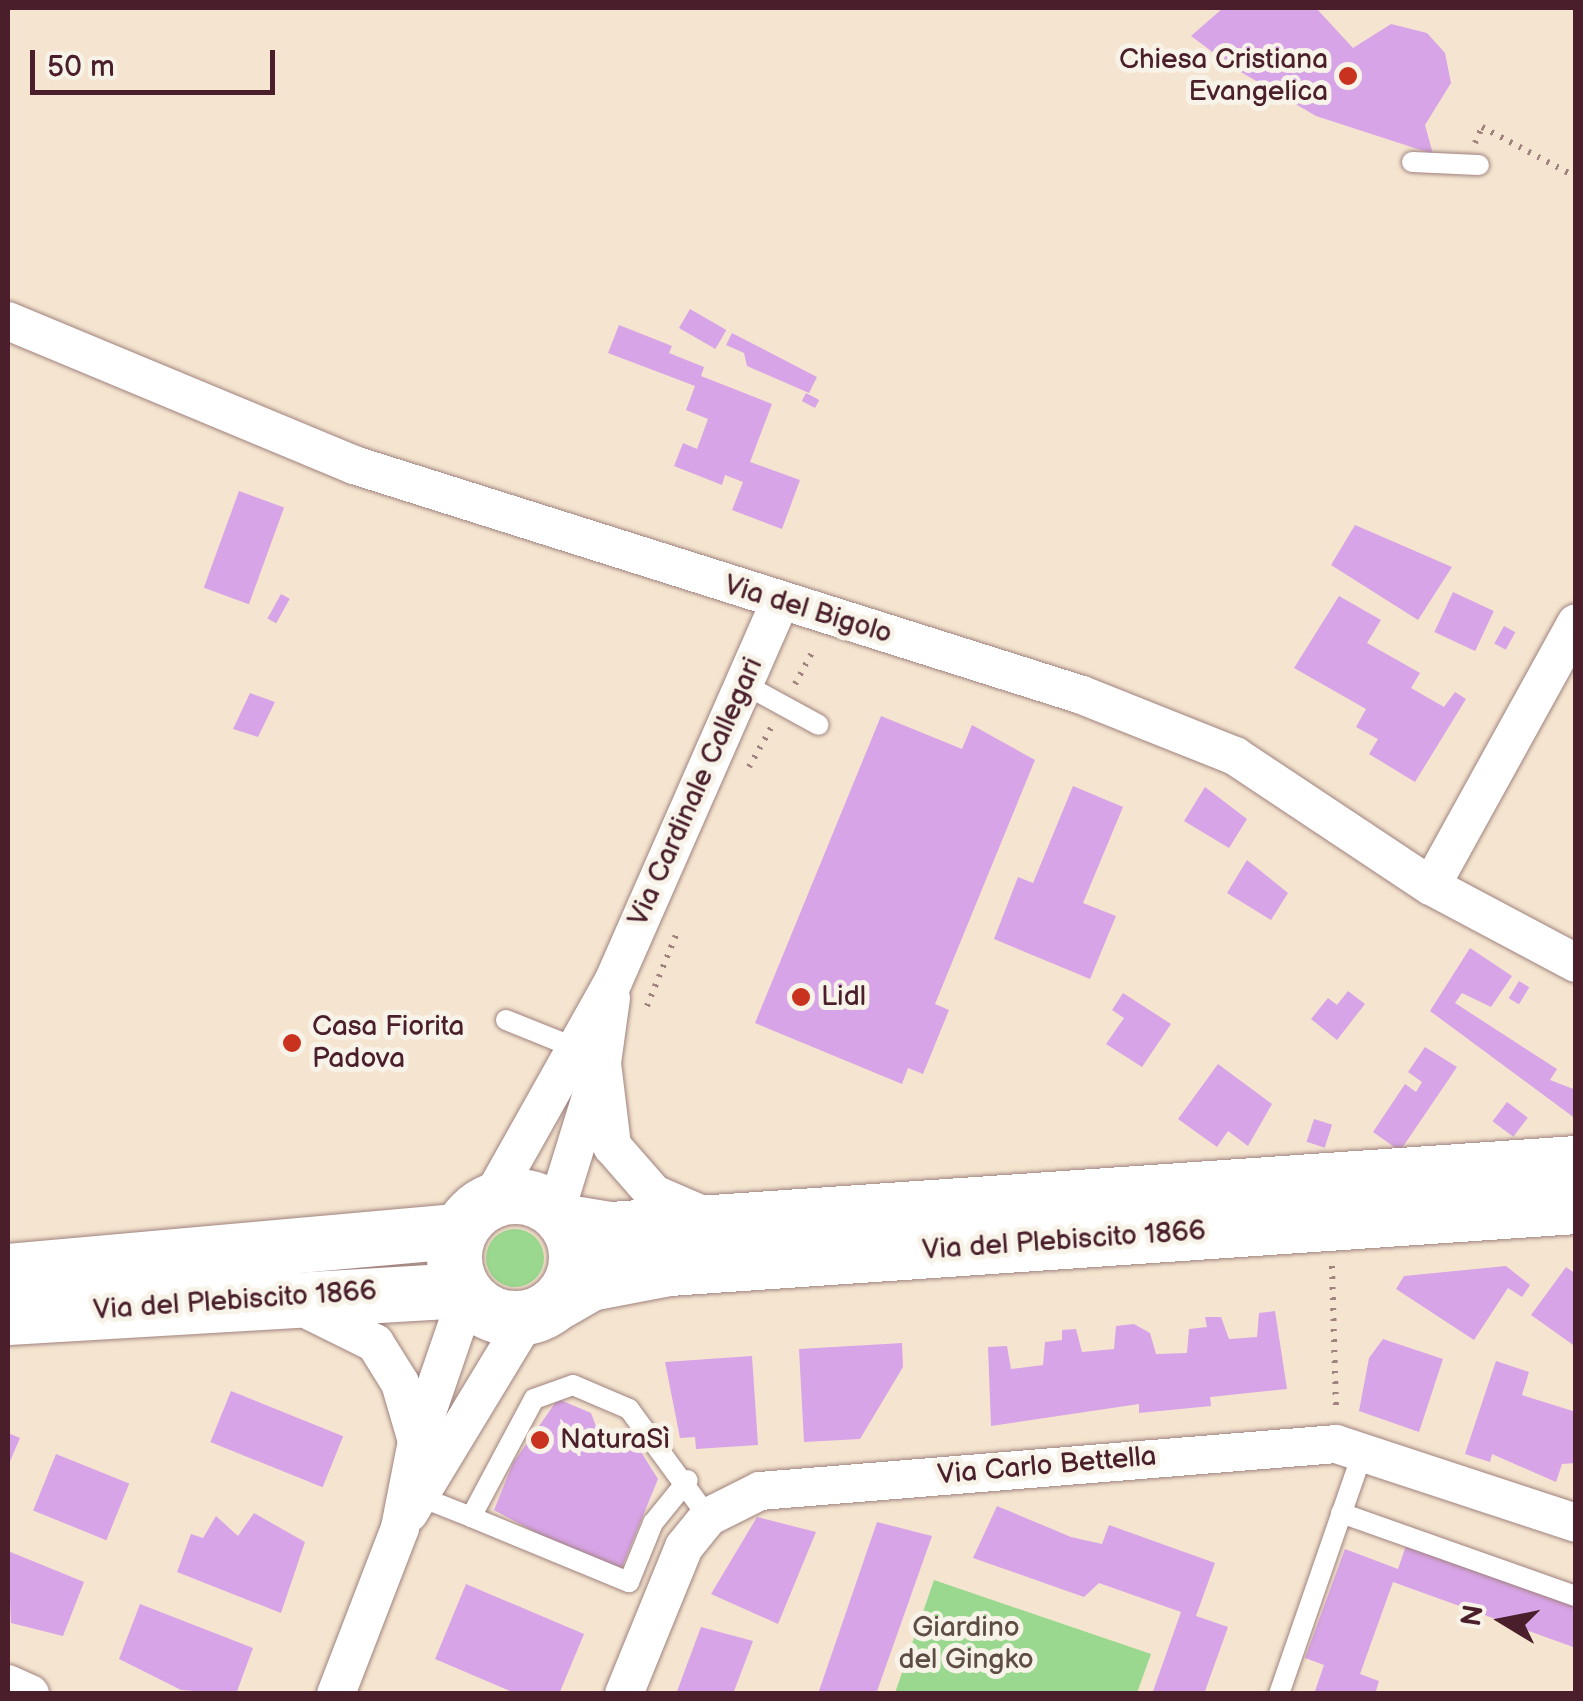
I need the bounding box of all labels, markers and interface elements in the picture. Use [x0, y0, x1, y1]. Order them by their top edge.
scale bar [35, 30, 280, 92]
place label: Chiesa Cristiana Evangelica [1119, 43, 1328, 109]
text: 50 m [47, 49, 115, 85]
marker: Chiesa Cristiana Evangelica [1337, 65, 1359, 87]
street label: Via del Bigolo [720, 569, 896, 651]
street label: Via Cardinale Callegari [622, 653, 770, 931]
place label: Lidl [821, 980, 866, 1014]
marker: Lidl [790, 986, 812, 1008]
place label: Casa Fiorita Padova [312, 1010, 464, 1076]
marker: Casa Fiorita Padova [281, 1032, 303, 1054]
street label: Via del Plebiscito 1866 [921, 1214, 1207, 1268]
street label: Via del Plebiscito 1866 [92, 1274, 378, 1328]
place label: NaturaSì [560, 1423, 670, 1457]
marker: NaturaSì [529, 1429, 551, 1451]
street label: Via Carlo Bettella [936, 1440, 1158, 1492]
north arrow [1453, 1571, 1553, 1671]
text: N [1455, 1602, 1491, 1629]
park label: Giardino del Gingko [898, 1611, 1034, 1677]

